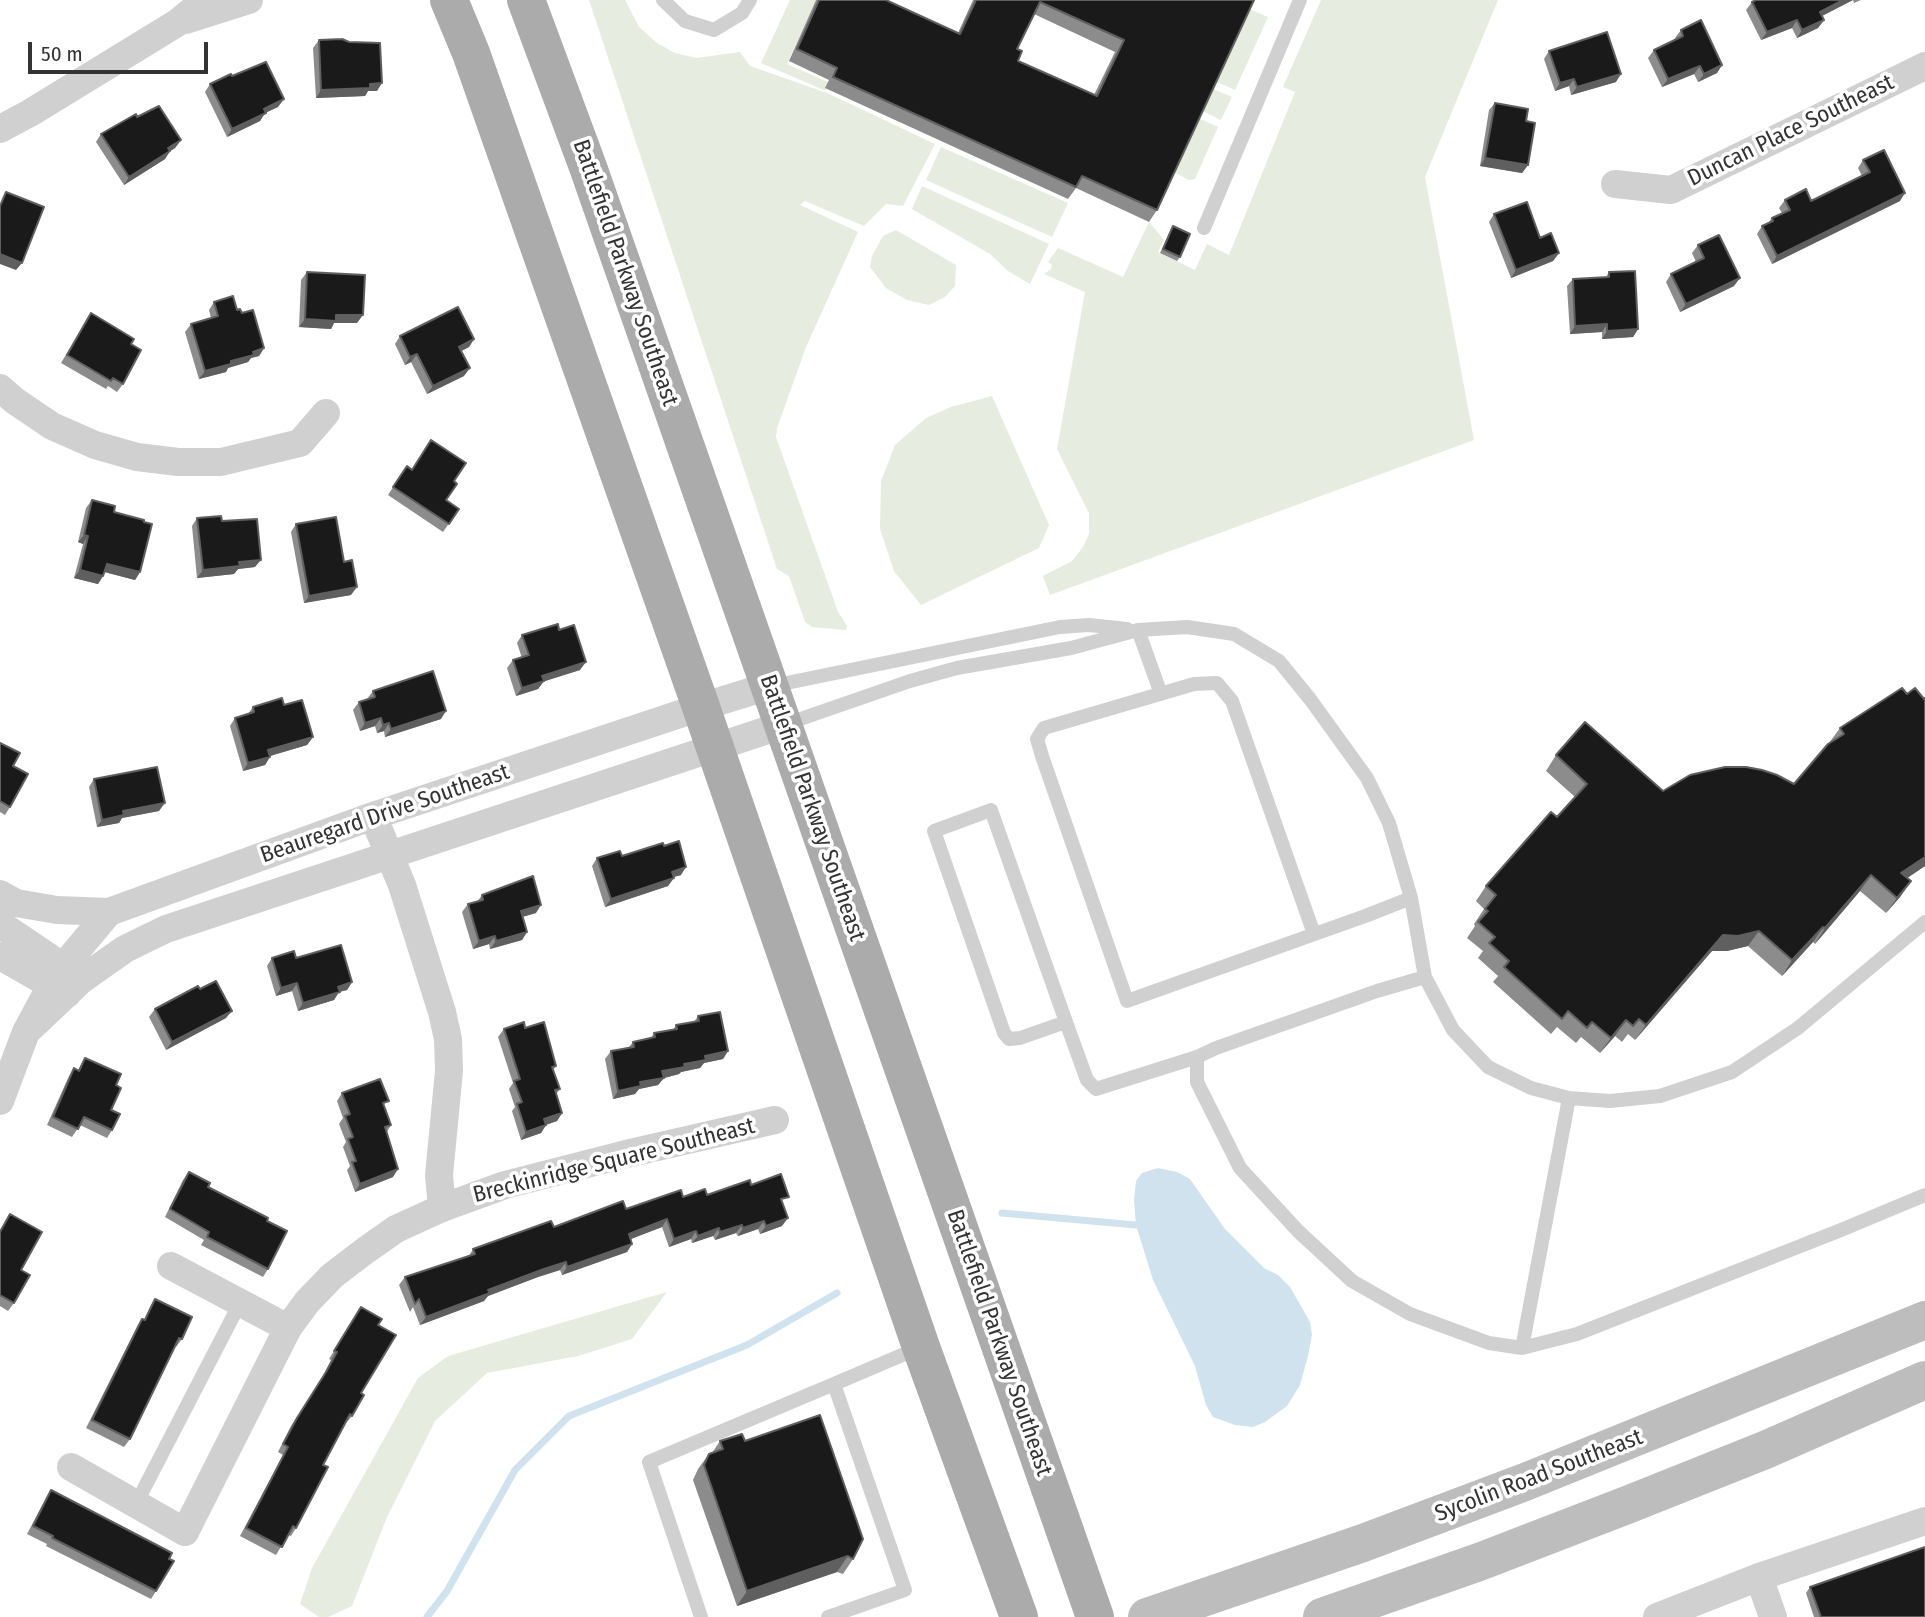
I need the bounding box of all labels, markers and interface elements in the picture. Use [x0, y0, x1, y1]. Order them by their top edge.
scale bar [32, 28, 212, 72]
text: 50 m [41, 41, 83, 67]
street label: Duncan Place Southeast [1683, 69, 1899, 193]
street label: Battlefield Parkway Southeast [566, 136, 684, 410]
street label: Battlefield Parkway Southeast [753, 671, 871, 945]
street label: Beauregard Drive Southeast [257, 758, 513, 870]
street label: Breckinridge Square Southeast [470, 1113, 758, 1209]
street label: Battlefield Parkway Southeast [940, 1206, 1058, 1480]
street label: Sycolin Road Southeast [1431, 1424, 1647, 1528]

